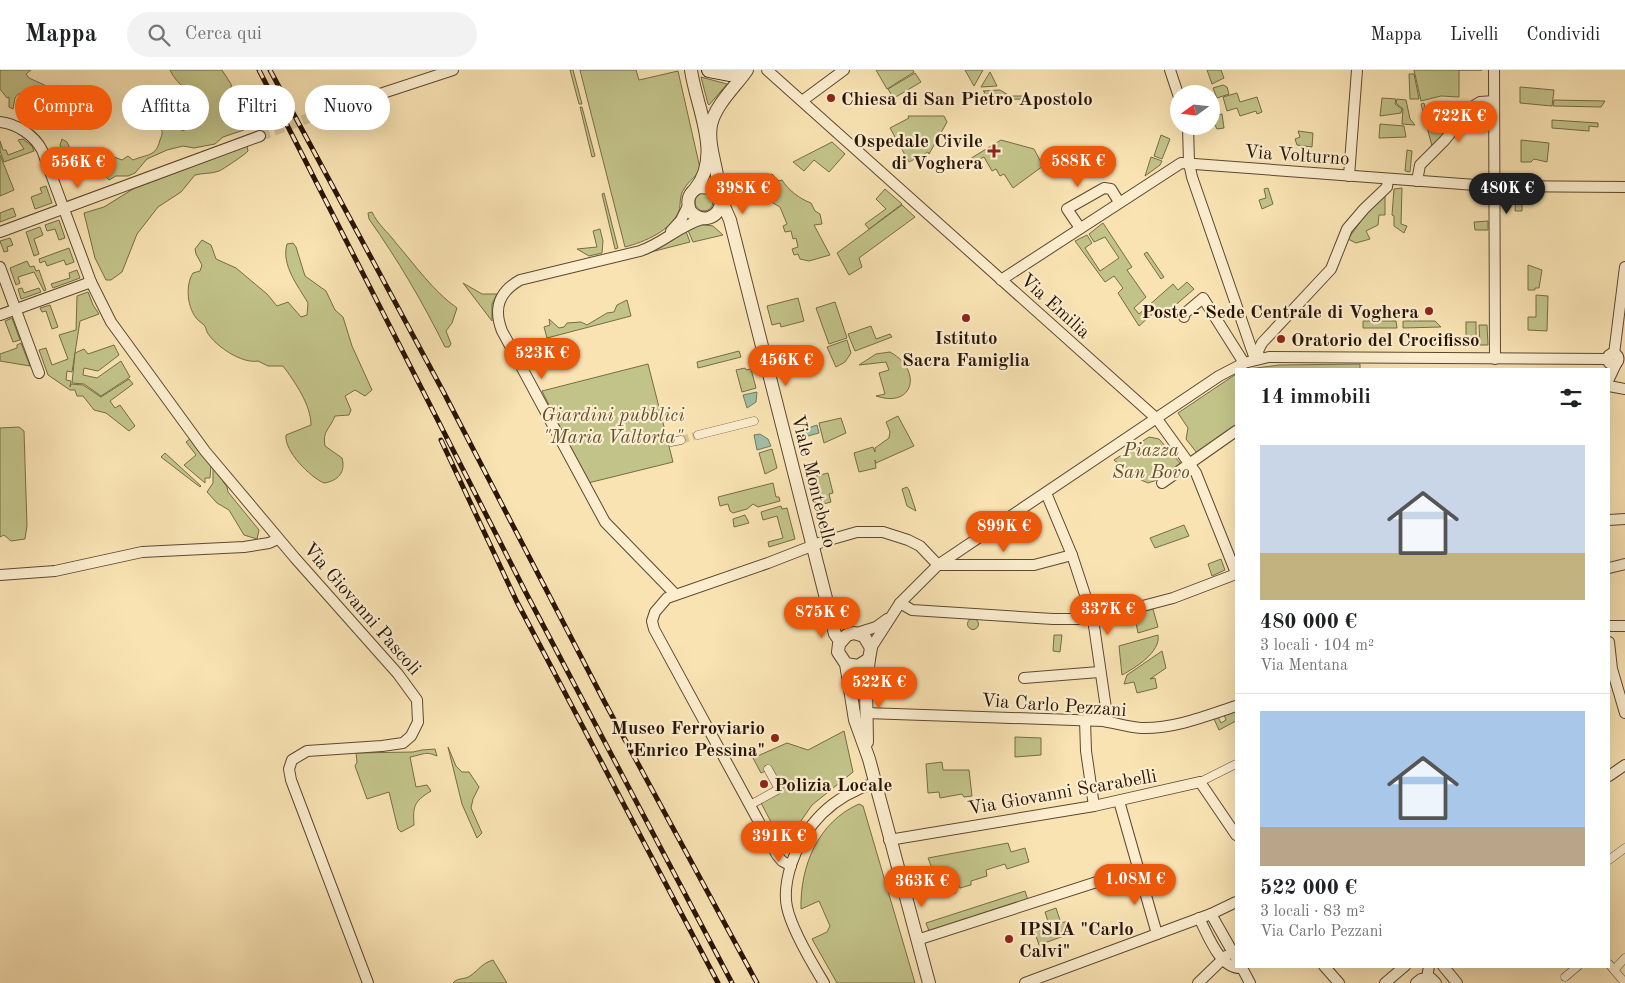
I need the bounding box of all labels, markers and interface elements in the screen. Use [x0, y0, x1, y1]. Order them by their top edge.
search box [127, 12, 477, 57]
icon: search [145, 21, 173, 49]
text: Mappa [25, 23, 97, 47]
text: Cerca qui [185, 25, 262, 44]
text: Mappa [1370, 26, 1422, 44]
text: Livelli [1450, 26, 1498, 44]
text: Condividi [1526, 26, 1600, 44]
chip: Compra [15, 85, 112, 130]
chip: Affitta [122, 85, 209, 130]
chip: Filtri [219, 85, 295, 130]
chip: Nuovo [305, 85, 390, 130]
north arrow [1170, 85, 1220, 135]
map controls [1170, 85, 1220, 135]
place label: Chiesa di San Pietro Apostolo [841, 91, 1093, 110]
marker: Chiesa di San Pietro Apostolo [825, 92, 837, 104]
pin: 722K € [1418, 100, 1500, 143]
text: 722K € [1432, 109, 1486, 125]
place label: Ospedale Civile di Voghera [853, 133, 983, 174]
street label: Via Volturno [1244, 143, 1350, 170]
marker: Ospedale Civile di Voghera [987, 144, 1001, 158]
pin: 556K € [37, 146, 119, 189]
pin: 588K € [1037, 146, 1119, 188]
text: 588K € [1051, 154, 1105, 170]
text: 556K € [51, 155, 105, 171]
pin: 398K € [702, 172, 784, 215]
pin: 480K € [1466, 172, 1548, 215]
text: 398K € [716, 181, 770, 197]
text: 480K € [1480, 181, 1534, 197]
street label: Via Emilia [1016, 271, 1093, 343]
place label: Poste - Sede Centrale di Voghera [1141, 304, 1419, 323]
marker: Poste - Sede Centrale di Voghera [1423, 305, 1435, 317]
marker: Istituto Sacra Famiglia [960, 312, 972, 324]
place label: Istituto Sacra Famiglia [902, 330, 1030, 371]
place label: Oratorio del Crocifisso [1291, 332, 1480, 351]
marker: Oratorio del Crocifisso [1275, 333, 1287, 345]
pin: 523K € [501, 338, 583, 380]
pin: 456K € [745, 344, 827, 387]
text: 523K € [515, 346, 569, 362]
text: 456K € [759, 353, 813, 369]
icon: filters [1557, 384, 1585, 412]
text: 14 immobili [1260, 387, 1371, 408]
park label: Giardini pubblici "Maria Valtorta" [541, 407, 685, 448]
street label: Viale Montebello [787, 413, 838, 550]
park label: Piazza San Bovo [1112, 442, 1190, 483]
icon: home [1378, 478, 1468, 568]
pin: 899K € [963, 510, 1045, 553]
text: 899K € [977, 519, 1031, 535]
street label: Via Giovanni Pascoli [299, 540, 424, 679]
pin: 337K € [1067, 594, 1149, 636]
pin: 875K € [781, 596, 863, 639]
text: 337K € [1081, 602, 1135, 618]
text: 875K € [795, 605, 849, 621]
text: 480 000 € [1260, 612, 1357, 633]
text: 3 locali · 104 m² [1260, 638, 1374, 654]
text: Via Mentana [1260, 658, 1348, 674]
pin: 522K € [838, 666, 920, 709]
text: 522K € [852, 675, 906, 691]
street label: Via Carlo Pezzani [981, 692, 1127, 721]
place label: Museo Ferroviario "Enrico Pessina" [611, 720, 765, 761]
marker: Museo Ferroviario "Enrico Pessina" [769, 732, 781, 744]
icon: home [1378, 743, 1468, 833]
street label: Via Giovanni Scarabelli [967, 767, 1158, 819]
place label: Polizia Locale [774, 777, 892, 796]
marker: Polizia Locale [758, 778, 770, 790]
pin: 391K € [738, 820, 820, 863]
text: 391K € [752, 829, 806, 845]
pin: 1.08M € [1089, 864, 1181, 906]
pin: 363K € [881, 866, 963, 908]
text: 1.08M € [1105, 872, 1165, 888]
text: 363K € [895, 874, 949, 890]
text: 522 000 € [1260, 878, 1357, 899]
text: 3 locali · 83 m² [1260, 904, 1365, 920]
place label: IPSIA "Carlo Calvi" [1019, 921, 1134, 962]
text: Via Carlo Pezzani [1260, 924, 1383, 940]
marker: IPSIA "Carlo Calvi" [1003, 933, 1015, 945]

